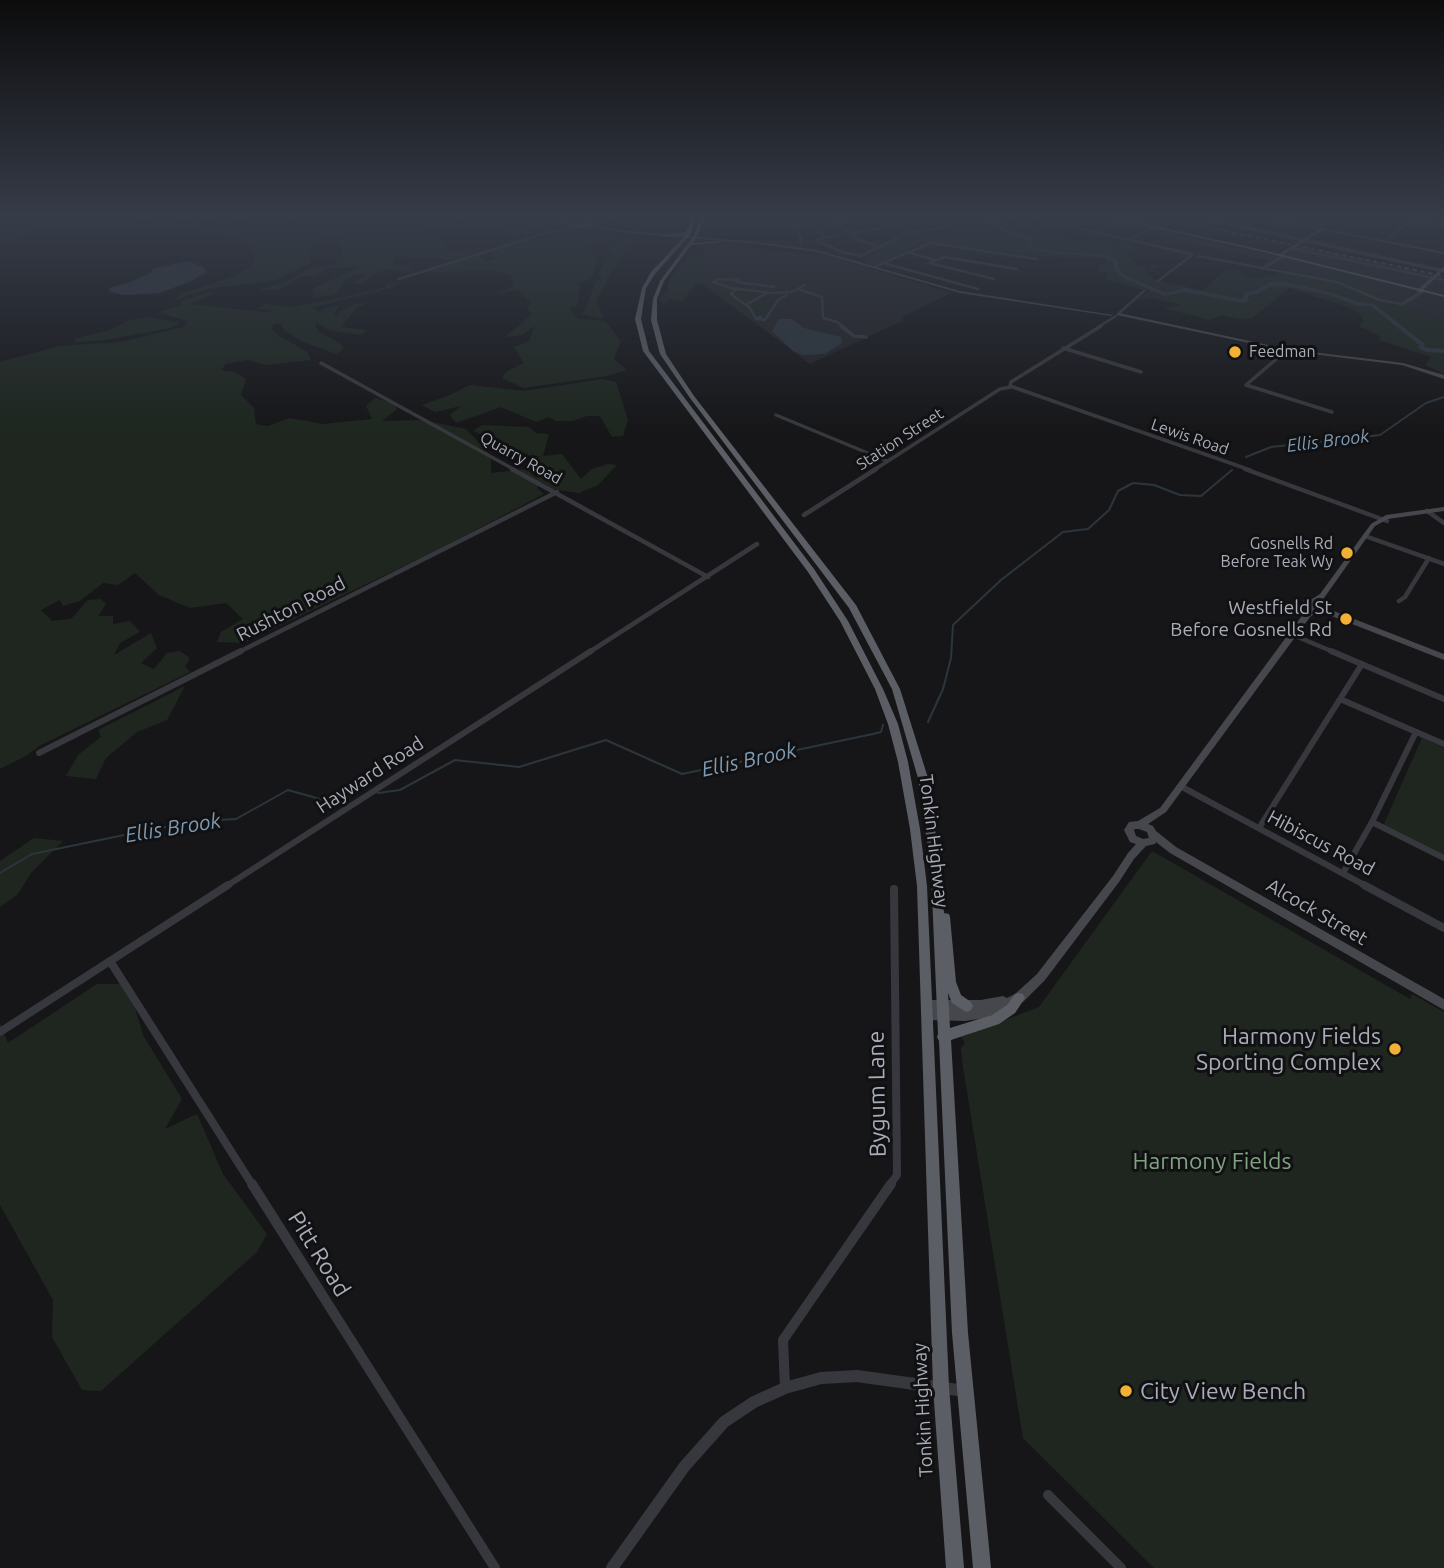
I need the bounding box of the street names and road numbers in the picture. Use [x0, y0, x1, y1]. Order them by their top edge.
street label: Station Street [853, 404, 947, 474]
street label: Lewis Road [1149, 415, 1231, 459]
street label: Quarry Road [477, 428, 565, 488]
street label: Rushton Road [233, 572, 349, 646]
street label: Hayward Road [312, 732, 428, 818]
street label: Tonkin Highway [915, 773, 953, 909]
street label: Hibiscus Road [1264, 805, 1378, 881]
street label: Alcock Street [1262, 874, 1372, 950]
street label: Bygum Lane [862, 1031, 892, 1157]
street label: Pitt Road [282, 1206, 356, 1302]
street label: Tonkin Highway [908, 1342, 938, 1478]

